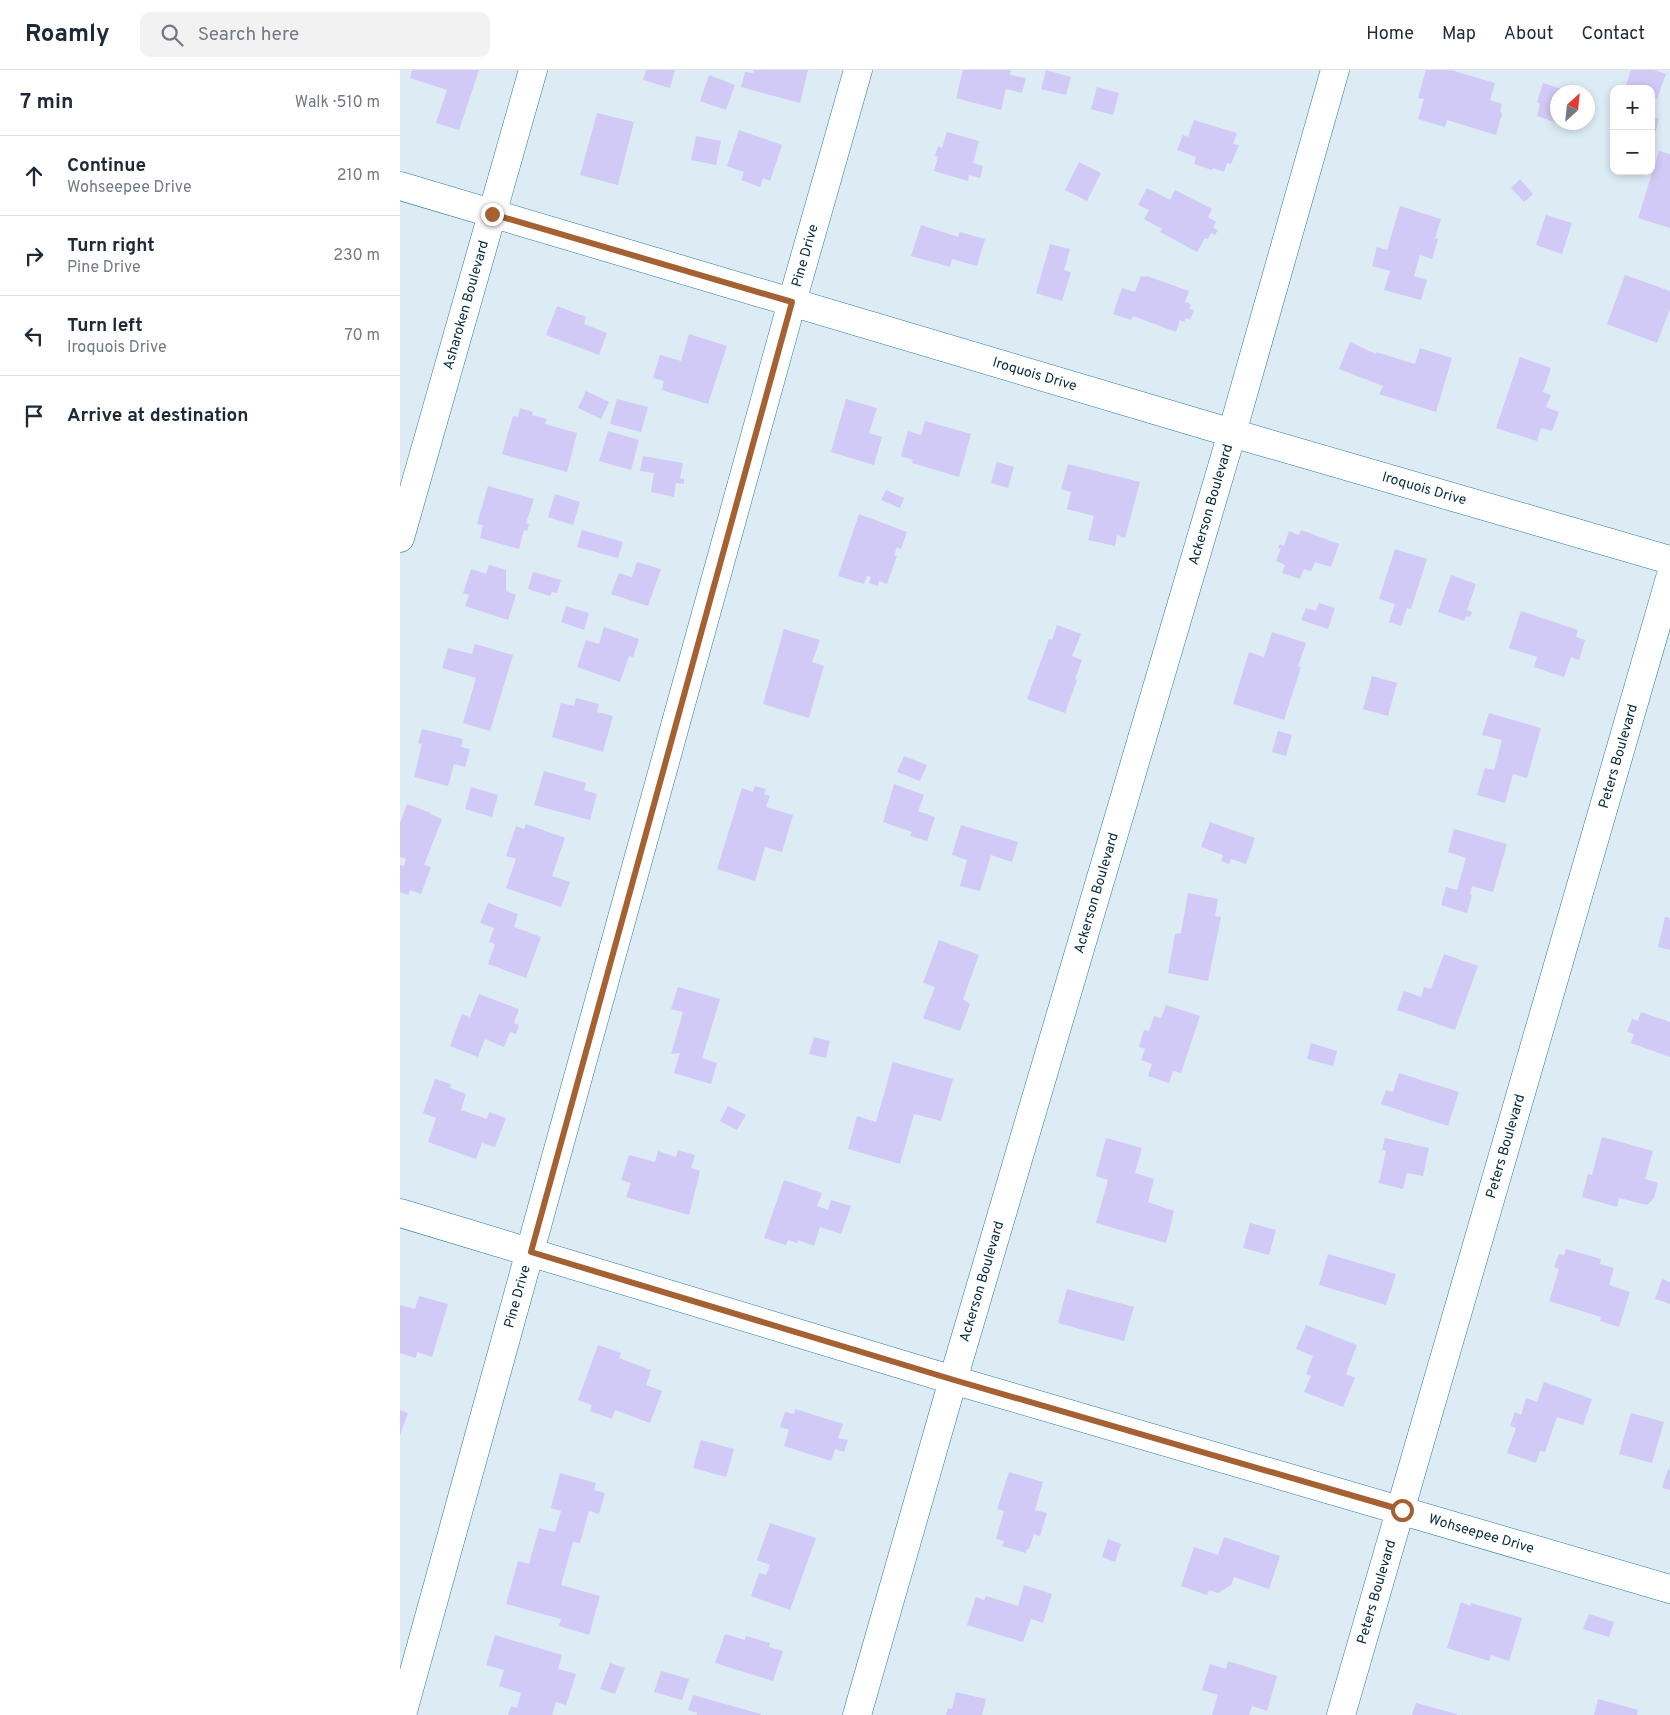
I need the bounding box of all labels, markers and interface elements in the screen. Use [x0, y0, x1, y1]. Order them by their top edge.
search box [140, 12, 490, 57]
text: Roamly [25, 20, 110, 50]
icon: search [158, 21, 186, 49]
text: Search here [198, 23, 299, 47]
text: Home [1366, 23, 1414, 46]
text: Map [1442, 23, 1476, 46]
text: About [1504, 23, 1553, 46]
text: Contact [1581, 23, 1645, 46]
north arrow [1550, 85, 1595, 130]
map controls [1610, 85, 1655, 175]
button: + [1610, 85, 1655, 130]
text: 7 min [20, 89, 73, 116]
text: Walk · 510 m [295, 93, 380, 113]
button: − [1610, 130, 1655, 175]
text: Continue [67, 154, 146, 178]
icon: ahead [20, 162, 48, 190]
text: 210 m [337, 166, 380, 186]
text: Wohseepee Drive [67, 178, 192, 198]
route end [481, 203, 504, 226]
street label: Pine Drive [788, 222, 822, 289]
text: Turn right [67, 234, 155, 258]
street label: Asharoken Boulevard [440, 239, 493, 372]
icon: right [20, 242, 48, 270]
text: 230 m [333, 246, 380, 266]
text: Pine Drive [67, 258, 141, 278]
text: Turn left [67, 314, 143, 338]
icon: left [20, 322, 48, 350]
text: 70 m [345, 326, 380, 346]
text: Iroquois Drive [67, 338, 167, 358]
street label: Iroquois Drive [990, 354, 1079, 395]
icon: arrive [20, 402, 48, 430]
text: Arrive at destination [67, 404, 248, 428]
street label: Ackerson Boulevard [1185, 442, 1237, 567]
street label: Iroquois Drive [1380, 468, 1468, 509]
street label: Peters Boulevard [1595, 702, 1642, 810]
street label: Ackerson Boulevard [1071, 831, 1122, 956]
street label: Peters Boulevard [1482, 1092, 1529, 1200]
street label: Ackerson Boulevard [956, 1219, 1008, 1344]
street label: Pine Drive [501, 1263, 534, 1330]
route start [1391, 1499, 1414, 1522]
street label: Wohseepee Drive [1427, 1511, 1536, 1557]
street label: Peters Boulevard [1353, 1538, 1400, 1646]

